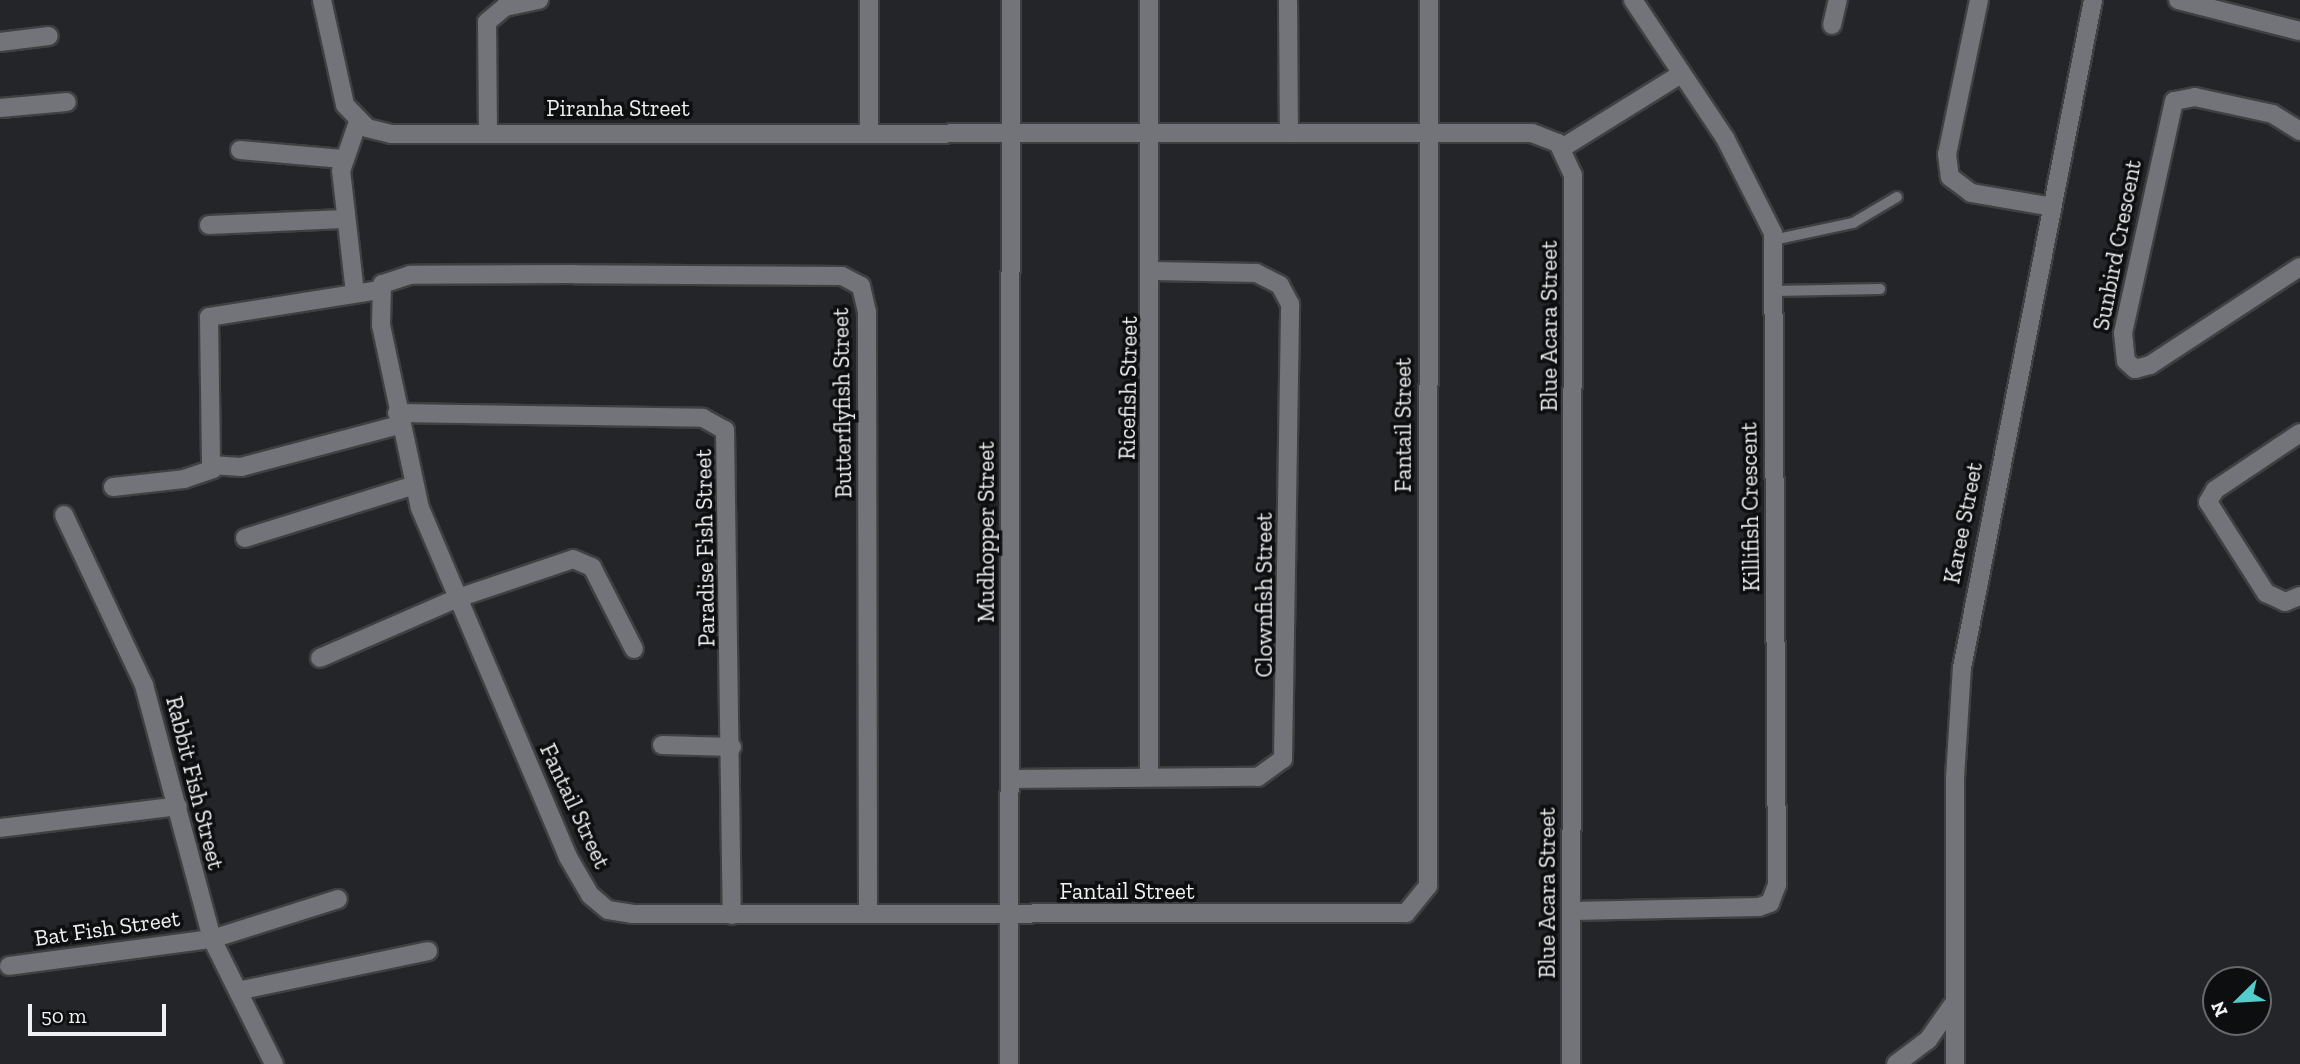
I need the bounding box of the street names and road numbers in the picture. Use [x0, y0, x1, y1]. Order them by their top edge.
street label: Piranha Street [546, 94, 690, 122]
street label: Sunbird Crescent [2087, 157, 2147, 333]
street label: Blue Acara Street [1535, 240, 1563, 412]
street label: Butterflyfish Street [827, 307, 857, 499]
street label: Ricefish Street [1113, 316, 1143, 460]
street label: Fantail Street [1389, 358, 1417, 492]
street label: Killifish Crescent [1735, 422, 1765, 592]
street label: Mudhopper Street [972, 441, 1000, 623]
street label: Paradise Fish Street [689, 449, 721, 647]
street label: Karee Street [1938, 460, 1988, 586]
street label: Clownfish Street [1250, 512, 1278, 678]
street label: Rabbit Fish Street [160, 693, 230, 873]
street label: Fantail Street [534, 739, 616, 873]
street label: Blue Acara Street [1533, 807, 1561, 979]
street label: Fantail Street [1060, 877, 1194, 905]
street label: Bat Fish Street [32, 904, 182, 952]

